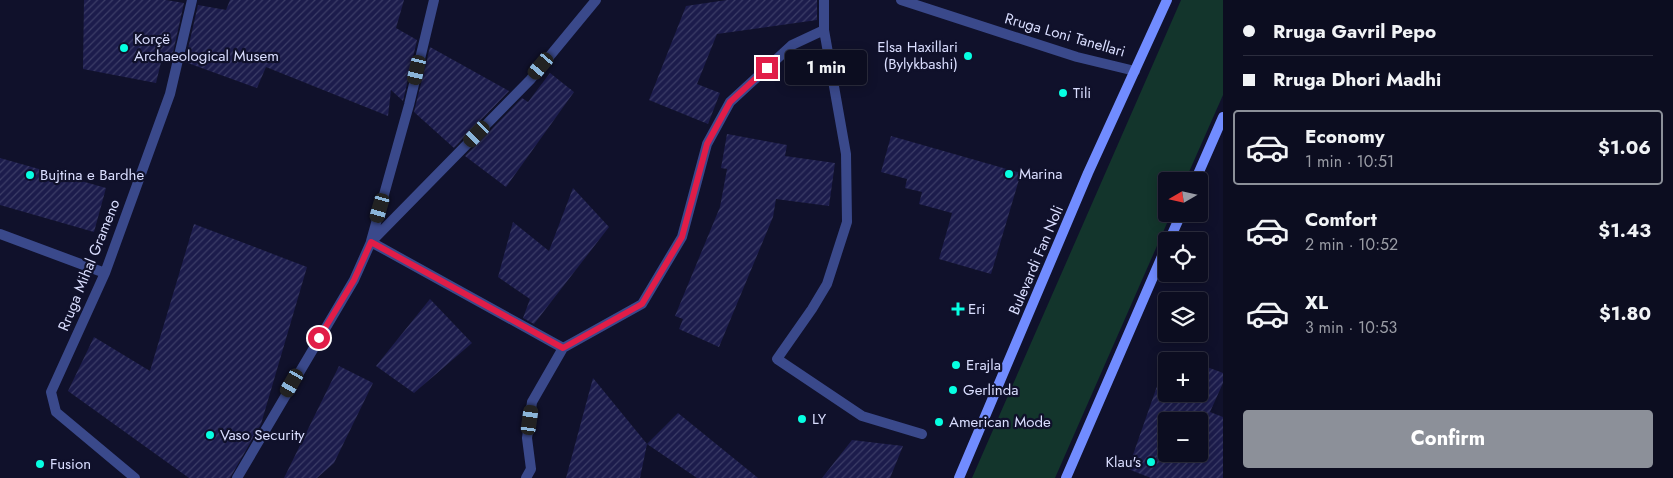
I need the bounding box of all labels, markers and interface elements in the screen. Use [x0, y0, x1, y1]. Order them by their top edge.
street label: Rruga Loni Tanellari [1002, 7, 1128, 63]
text: Rruga Gavril Pepo [1273, 18, 1436, 45]
place label: Korçë Archaeological Musem [134, 28, 279, 67]
place label: Elsa Haxillari (Bylykbashi) [877, 36, 958, 75]
marker: Korçë Archaeological Musem [118, 42, 130, 54]
car [525, 50, 556, 82]
callout: 1 min [784, 50, 867, 86]
marker: Elsa Haxillari (Bylykbashi) [962, 50, 974, 62]
car [406, 54, 427, 86]
text: 1 min [806, 56, 846, 79]
route end [756, 57, 778, 79]
text: Rruga Dhori Madhi [1273, 66, 1441, 93]
place label: Tili [1073, 82, 1091, 104]
marker: Tili [1057, 87, 1069, 99]
car [461, 118, 492, 150]
text: Economy [1305, 123, 1385, 150]
icon: car [1245, 125, 1290, 170]
text: $1.06 [1598, 134, 1651, 161]
text: 1 min · 10:51 [1305, 150, 1394, 173]
place label: Marina [1019, 163, 1063, 185]
place label: Bujtina e Bardhe [40, 164, 144, 186]
marker: Marina [1003, 168, 1015, 180]
marker: Bujtina e Bardhe [24, 169, 36, 181]
north arrow [1158, 172, 1208, 222]
map controls [1158, 172, 1208, 462]
car [368, 192, 391, 224]
street label: Rruga Mihal Grameno [53, 196, 125, 334]
street label: Bulevardi Fan Noli [1003, 202, 1069, 318]
text: Comfort [1305, 206, 1377, 233]
icon: car [1245, 208, 1290, 253]
text: $1.43 [1598, 217, 1651, 244]
button: locate [1158, 232, 1208, 282]
text: 2 min · 10:52 [1305, 233, 1398, 256]
text: XL [1305, 289, 1328, 316]
icon: car [1245, 291, 1290, 336]
button: layers [1158, 292, 1208, 342]
place label: Eri [968, 298, 985, 320]
text: $1.80 [1599, 300, 1651, 327]
marker: Eri [952, 303, 964, 315]
text: 3 min · 10:53 [1305, 316, 1397, 339]
route start [308, 327, 330, 349]
button: + [1158, 352, 1208, 402]
place label: Erajla [966, 354, 1001, 376]
marker: Erajla [950, 359, 962, 371]
car [278, 366, 305, 400]
place label: Gerlinda [963, 379, 1019, 401]
marker: Gerlinda [947, 384, 959, 396]
car [520, 404, 539, 436]
place label: LY [812, 408, 827, 430]
button: Confirm [1243, 410, 1653, 468]
place label: American Mode [949, 411, 1051, 433]
button: − [1158, 412, 1208, 462]
marker: LY [796, 413, 808, 425]
marker: American Mode [933, 416, 945, 428]
place label: Vaso Security [220, 424, 305, 446]
marker: Vaso Security [204, 429, 216, 441]
place label: Klau's [1106, 451, 1141, 473]
place label: Fusion [50, 453, 91, 475]
marker: Klau's [1145, 456, 1157, 468]
marker: Fusion [34, 458, 46, 470]

